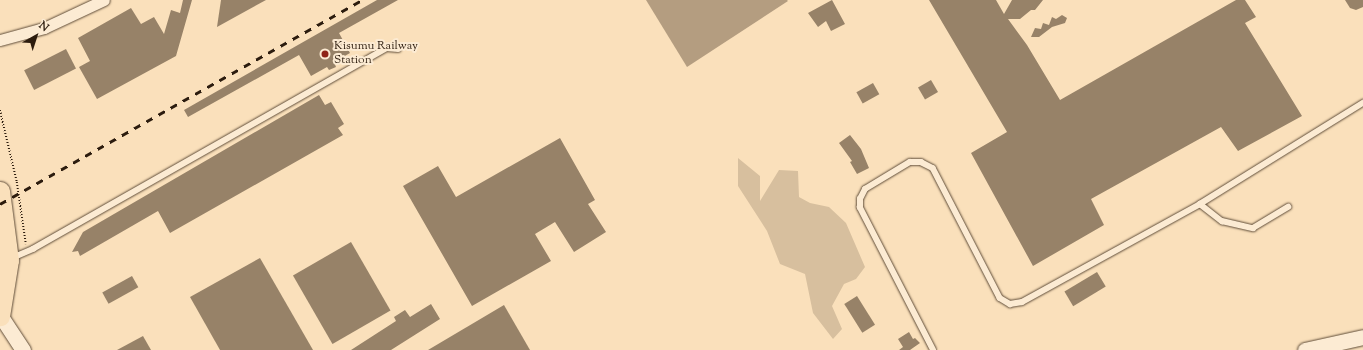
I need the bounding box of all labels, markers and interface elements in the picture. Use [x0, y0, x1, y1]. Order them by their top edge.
north arrow [16, 16, 56, 56]
text: N [35, 18, 52, 36]
place label: Kisumu Railway Station [334, 40, 418, 68]
marker: Kisumu Railway Station [319, 48, 331, 60]

